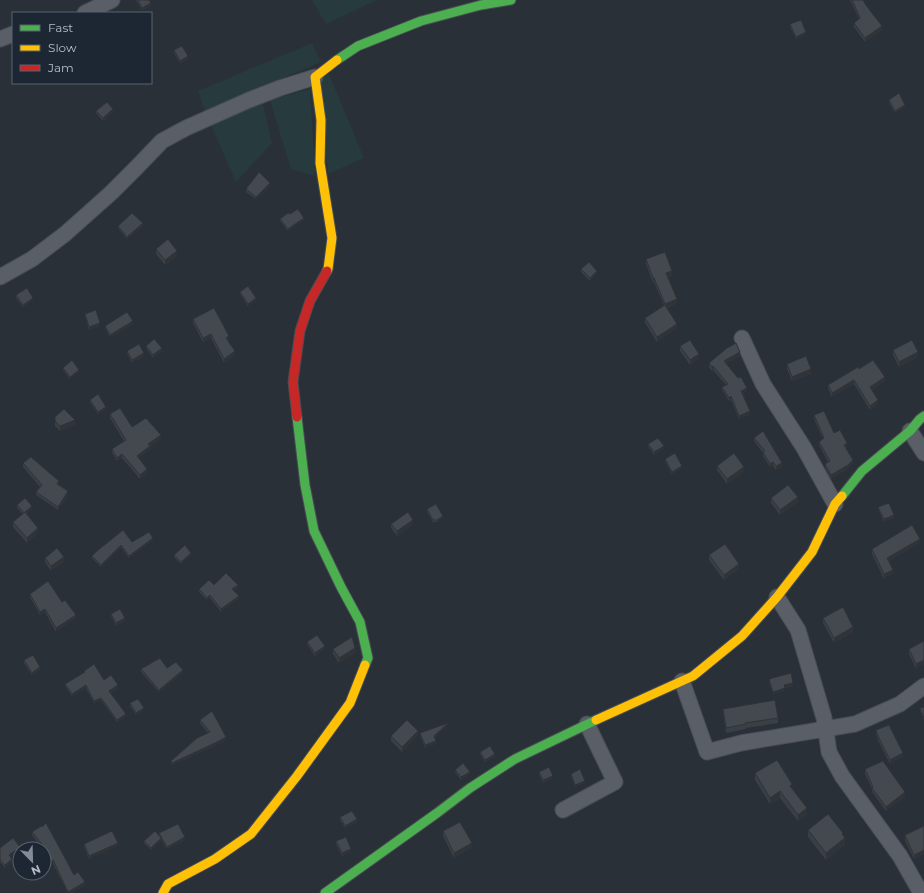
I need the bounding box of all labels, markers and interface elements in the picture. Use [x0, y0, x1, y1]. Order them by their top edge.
legend [12, 12, 152, 84]
text: Fast [48, 20, 73, 35]
text: Slow [48, 40, 77, 55]
text: Jam [47, 60, 74, 75]
north arrow [12, 841, 52, 881]
text: N [29, 862, 43, 878]

